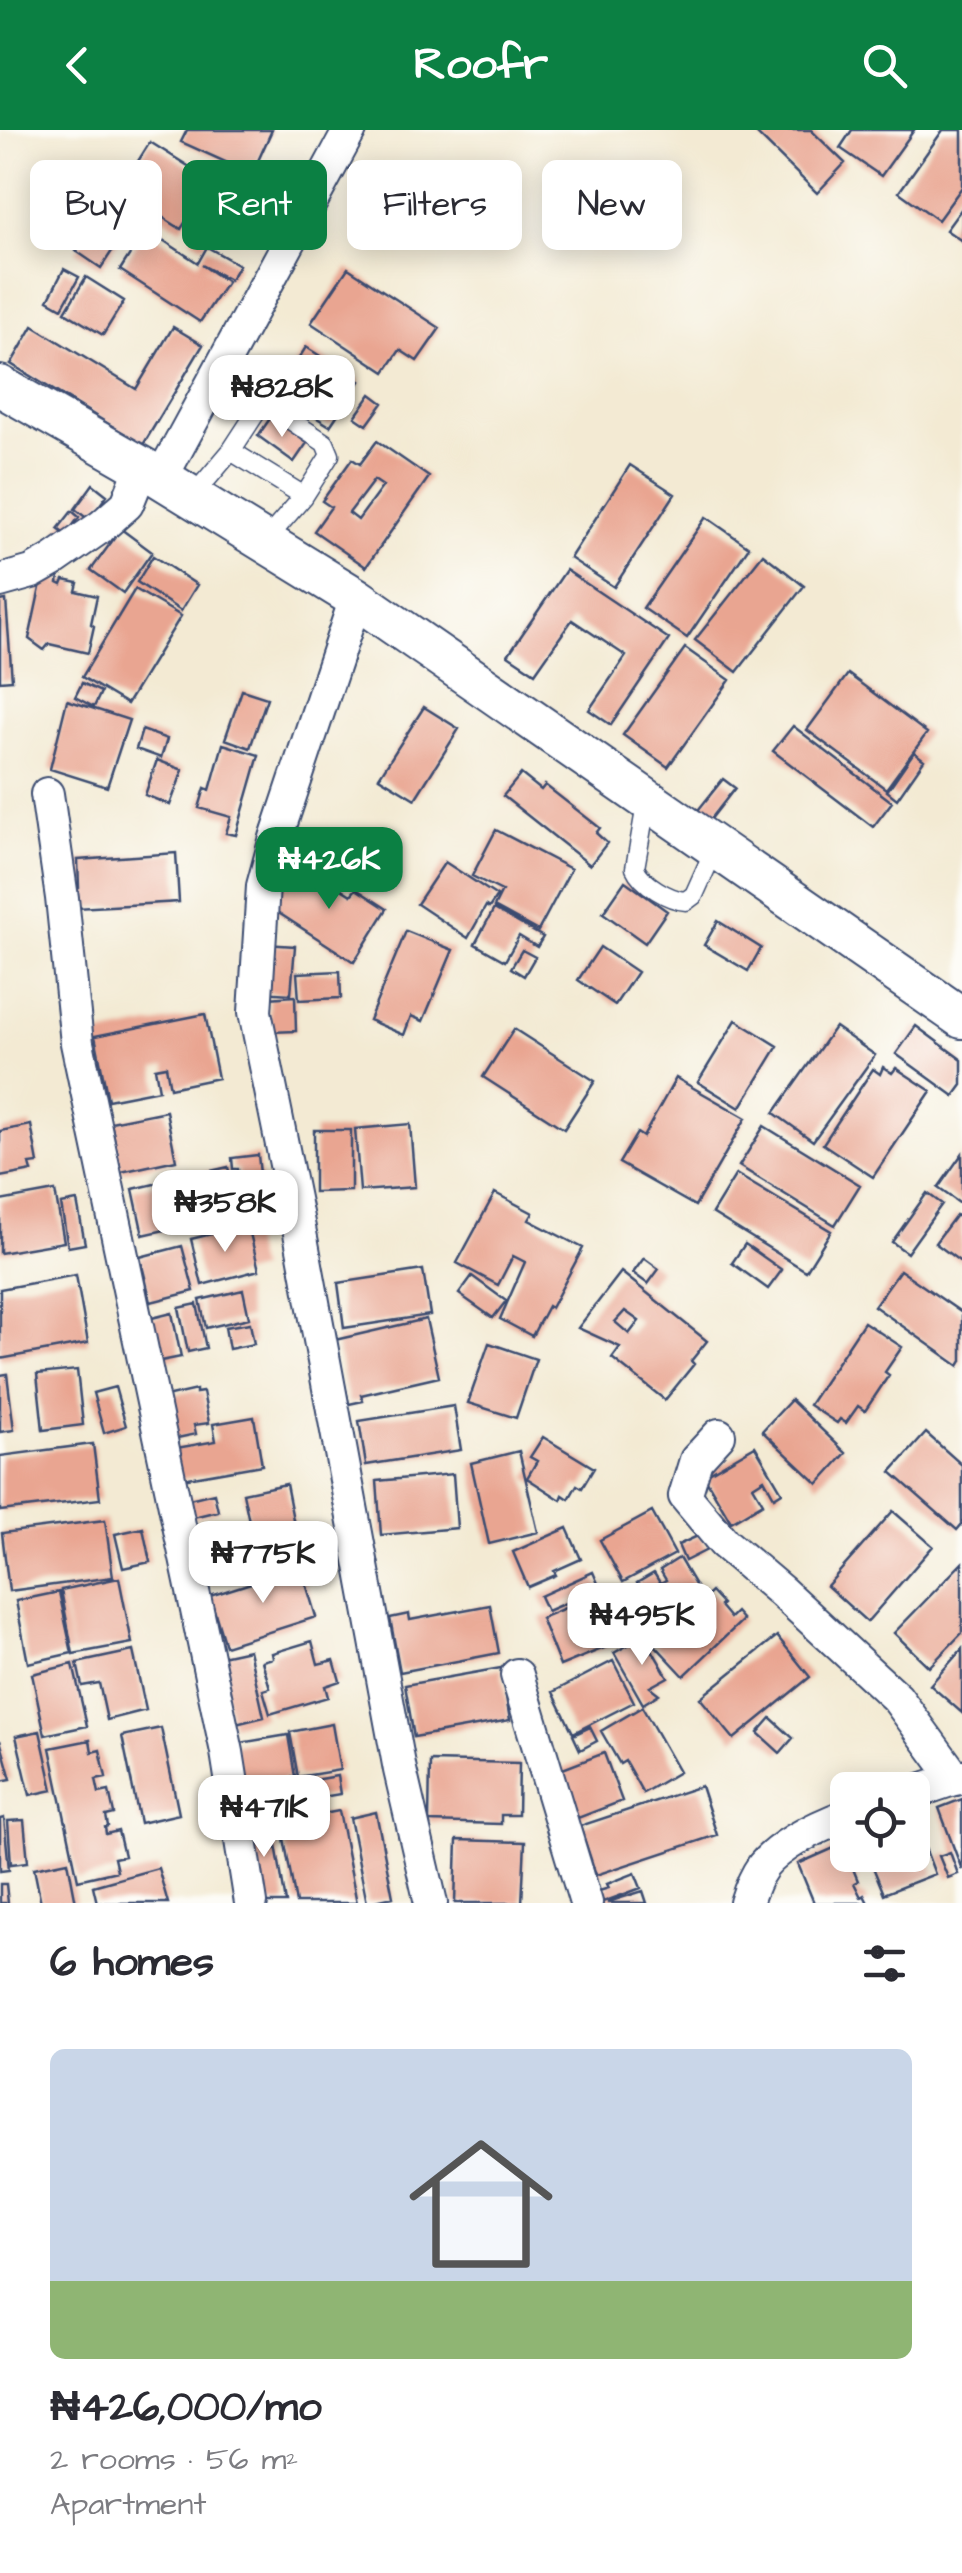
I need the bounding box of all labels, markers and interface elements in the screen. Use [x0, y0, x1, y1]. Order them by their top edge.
text: Roofr [414, 34, 548, 96]
icon: back [50, 38, 105, 93]
icon: search [857, 38, 912, 93]
chip: Buy [30, 160, 162, 250]
chip: Rent [182, 160, 327, 250]
chip: Filters [347, 160, 522, 250]
chip: New [542, 160, 682, 250]
pin: ₦828K [212, 355, 352, 440]
text: ₦828K [231, 365, 333, 410]
pin: ₦426K [259, 827, 399, 912]
text: ₦426K [278, 837, 380, 882]
pin: ₦358K [155, 1170, 295, 1255]
text: ₦358K [174, 1180, 276, 1225]
pin: ₦775K [193, 1521, 333, 1606]
text: ₦775K [211, 1531, 315, 1576]
pin: ₦495K [572, 1583, 712, 1668]
text: ₦495K [589, 1593, 695, 1638]
map controls [830, 1772, 930, 1872]
button: locate [830, 1772, 930, 1872]
pin: ₦471K [194, 1775, 334, 1860]
text: ₦471K [220, 1785, 308, 1830]
text: 6 homes [50, 1934, 214, 1992]
icon: filters [857, 1936, 912, 1991]
icon: home [391, 2114, 571, 2294]
text: ₦426,000/mo [50, 2379, 322, 2437]
text: 2 rooms · 56 m² [50, 2437, 298, 2482]
text: Apartment [50, 2482, 206, 2527]

